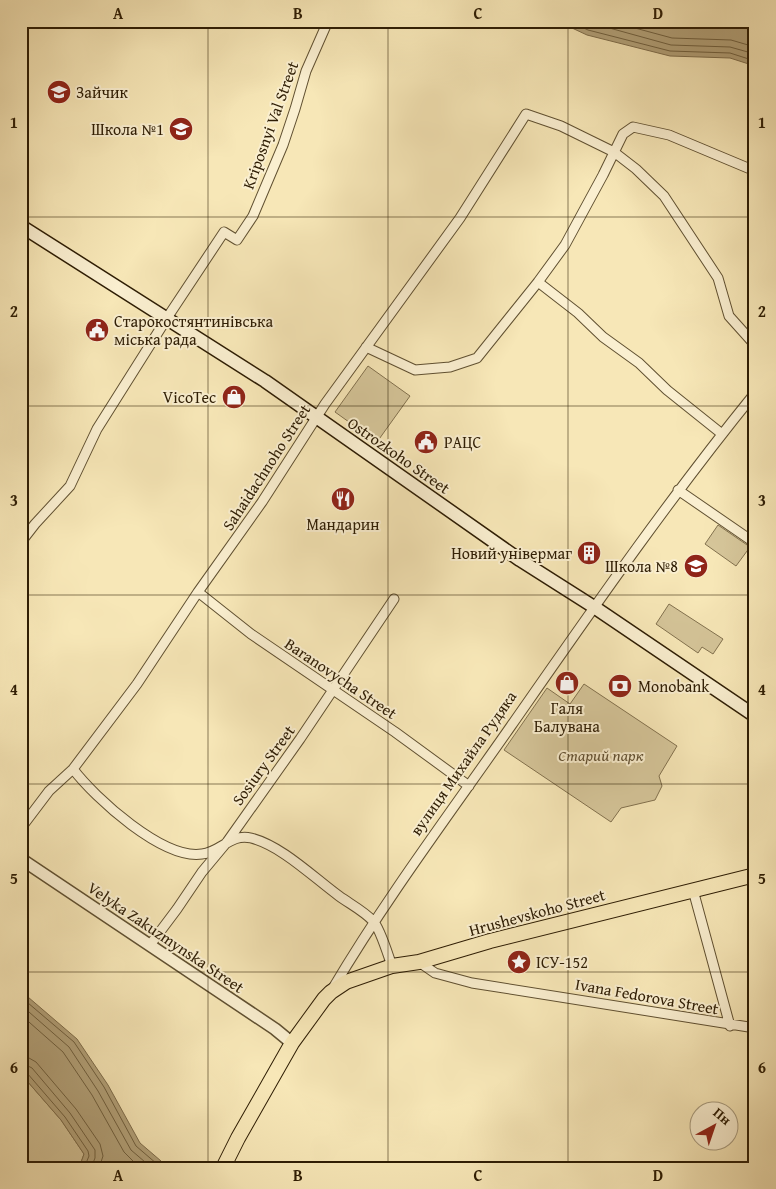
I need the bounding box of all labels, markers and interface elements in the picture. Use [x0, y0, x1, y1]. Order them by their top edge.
text: A [113, 1, 124, 25]
text: B [293, 1, 303, 25]
text: C [473, 1, 483, 25]
text: D [653, 1, 663, 25]
street label: Kriposnyi Val Street [236, 57, 304, 192]
school or university icon: Зайчик [46, 79, 72, 105]
place label: Зайчик [76, 80, 128, 104]
text: 1 [10, 110, 18, 134]
text: 1 [758, 110, 766, 134]
school or university icon: Школа №1 [168, 116, 194, 142]
place label: Школа №1 [91, 117, 164, 141]
text: 2 [10, 299, 18, 323]
text: 2 [758, 299, 766, 323]
place label: Старокостянтинівська міська рада [114, 309, 273, 351]
public building icon: Старокостянтинівська міська рада [84, 317, 110, 343]
shop icon: VicoTec [221, 384, 247, 410]
place label: VicoTec [163, 385, 216, 409]
street label: Sahaidachnoho Street [216, 399, 316, 535]
street label: Ostrozkoho Street [343, 411, 455, 500]
public building icon: РАЦС [413, 429, 439, 455]
place label: РАЦС [444, 430, 482, 454]
restaurant icon: Мандарин [330, 486, 356, 512]
text: 3 [10, 488, 18, 512]
text: 3 [758, 488, 766, 512]
place label: Мандарин [306, 512, 380, 536]
building icon: Новий універмаг [576, 540, 602, 566]
place label: Новий універмаг [451, 541, 572, 565]
school or university icon: Школа №8 [683, 553, 709, 579]
place label: Школа №8 [605, 554, 678, 578]
street label: Baranovycha Street [280, 631, 402, 725]
shop icon: Галя Балувана [554, 670, 580, 696]
bank icon: Monobank [607, 673, 633, 699]
place label: Monobank [638, 674, 710, 698]
text: 4 [10, 677, 18, 701]
text: 4 [758, 677, 766, 701]
street label: вулиця Михайла Рудяка [404, 685, 522, 840]
place label: Галя Балувана [534, 696, 600, 738]
street label: Sosiury Street [226, 720, 301, 810]
park label: Старий парк [558, 743, 644, 767]
text: 5 [10, 866, 18, 890]
text: 5 [758, 866, 766, 890]
street label: Velyka Zakuzmynska Street [83, 875, 250, 999]
street label: Hrushevskoho Street [466, 882, 608, 942]
place icon: ІСУ-152 [506, 949, 532, 975]
place label: ІСУ-152 [536, 950, 588, 974]
street label: Ivana Fedorova Street [574, 972, 721, 1020]
text: 6 [10, 1055, 18, 1079]
text: 6 [758, 1055, 766, 1079]
north arrow [688, 1102, 738, 1152]
text: Пн [709, 1103, 736, 1130]
text: A [113, 1163, 124, 1187]
text: B [293, 1163, 303, 1187]
text: C [473, 1163, 483, 1187]
text: D [653, 1163, 663, 1187]

